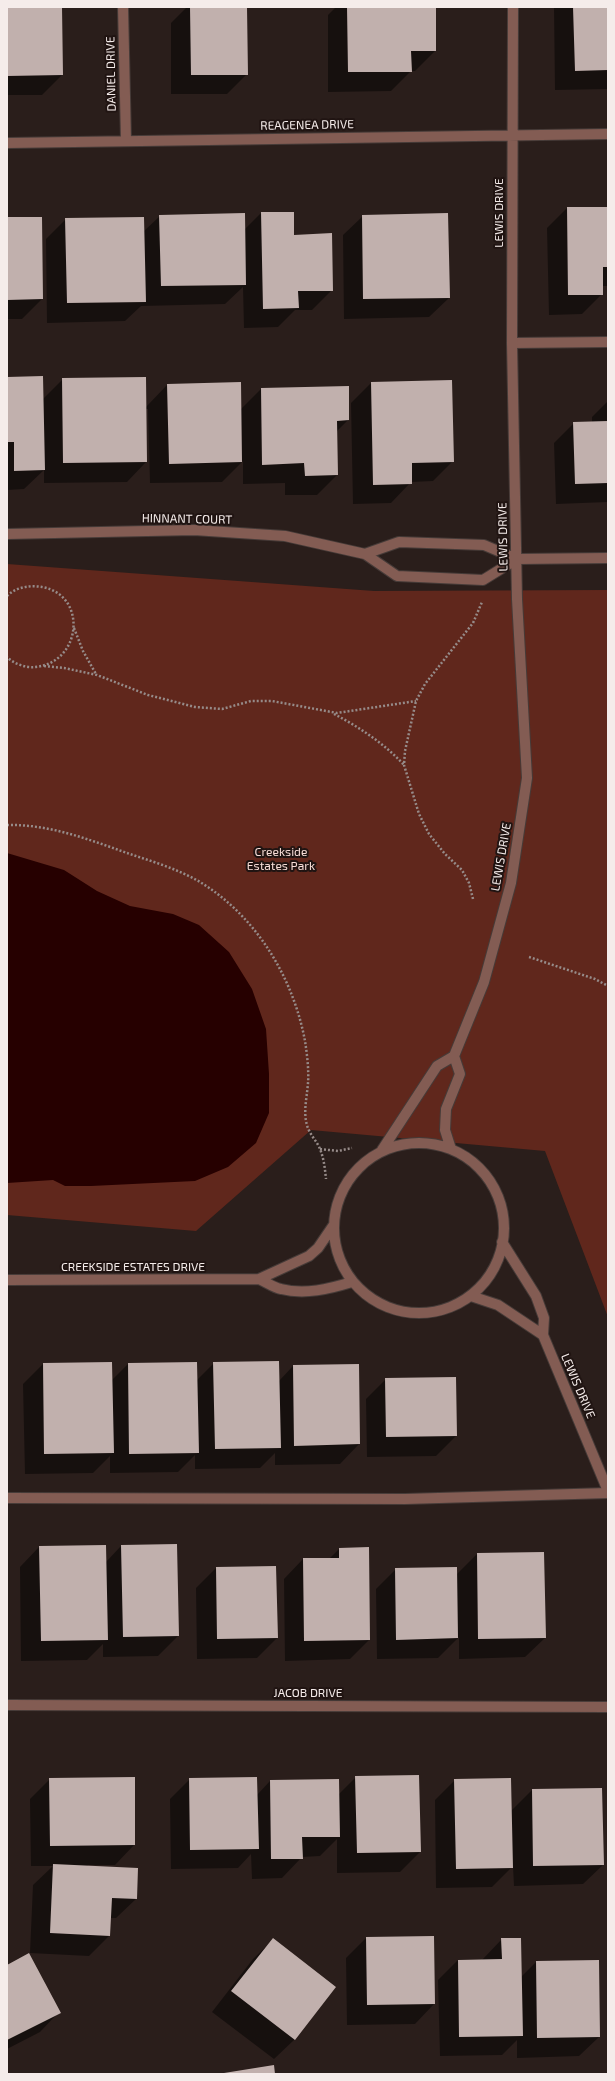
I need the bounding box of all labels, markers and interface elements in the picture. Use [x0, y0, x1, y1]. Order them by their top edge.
street label: DANIEL DRIVE [103, 36, 119, 112]
street label: REAGENEA DRIVE [260, 117, 354, 133]
street label: LEWIS DRIVE [492, 178, 506, 248]
street label: LEWIS DRIVE [495, 502, 511, 572]
street label: HINNANT COURT [142, 511, 232, 527]
street label: LEWIS DRIVE [488, 822, 514, 892]
park label: Creekside Estates Park [247, 845, 315, 873]
street label: CREEKSIDE ESTATES DRIVE [61, 1260, 205, 1274]
street label: LEWIS DRIVE [558, 1351, 598, 1421]
street label: JACOB DRIVE [274, 1686, 342, 1700]

